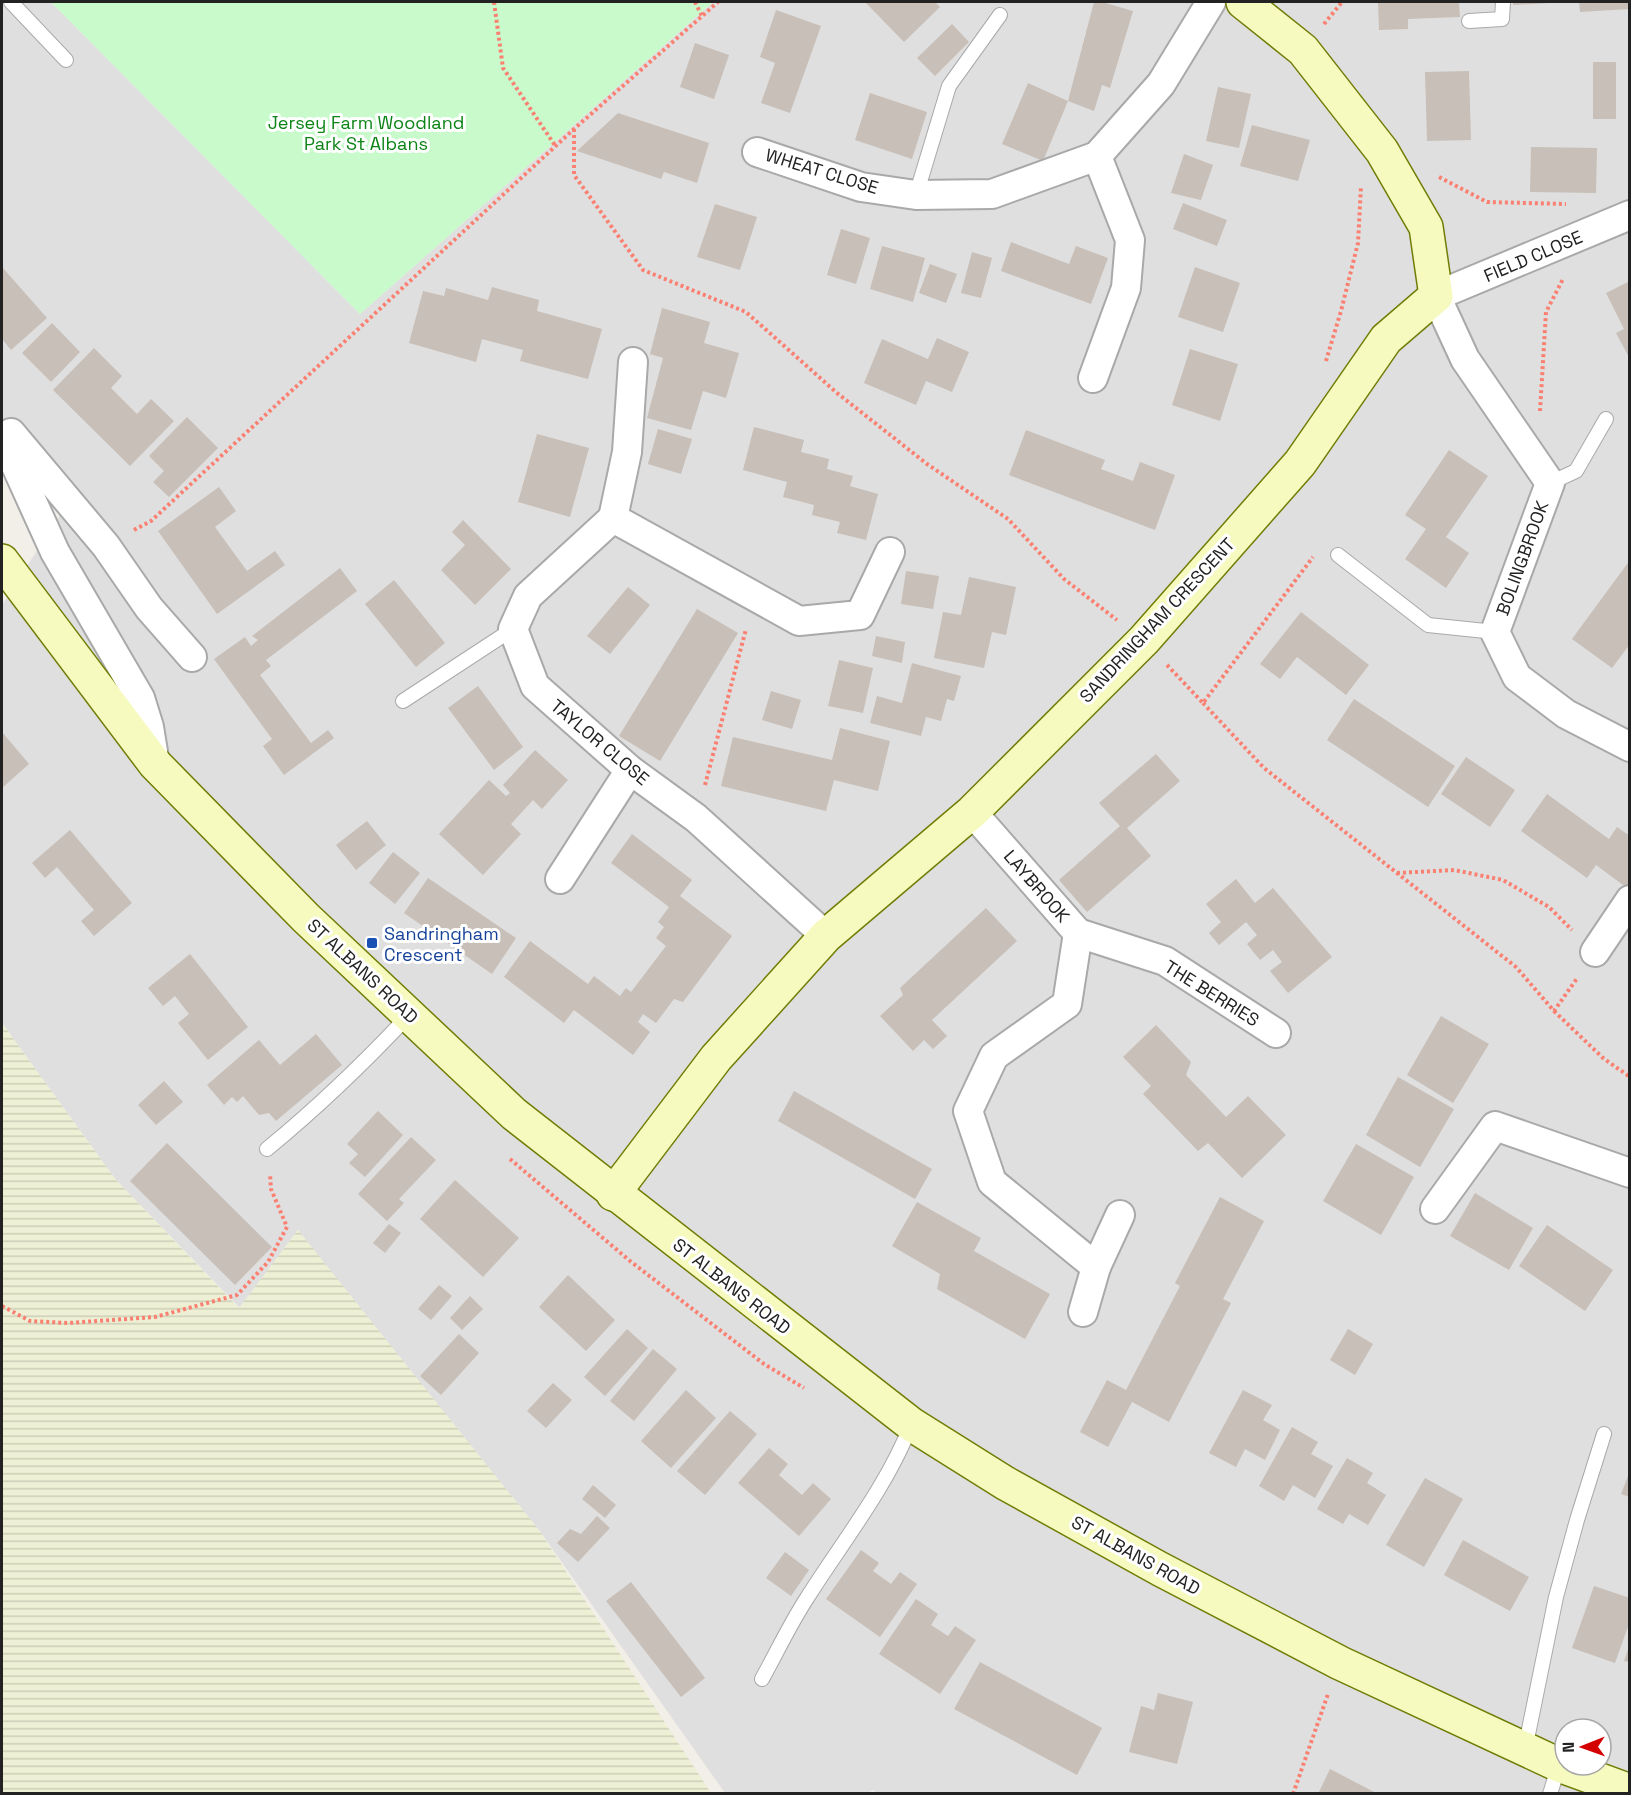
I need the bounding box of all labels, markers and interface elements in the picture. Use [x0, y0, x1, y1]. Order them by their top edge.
park label: Jersey Farm Woodland Park St Albans [268, 111, 464, 155]
street label: WHEAT CLOSE [763, 143, 881, 199]
street label: FIELD CLOSE [1480, 225, 1586, 287]
street label: BOLINGBROOK [1491, 498, 1553, 618]
street label: SANDRINGHAM CRESCENT [1074, 532, 1240, 707]
street label: TAYLOR CLOSE [546, 694, 654, 790]
street label: LAYBROOK [999, 845, 1075, 927]
street label: ST ALBANS ROAD [303, 914, 423, 1028]
place label: Sandringham Crescent [384, 922, 499, 966]
marker: Sandringham Crescent [365, 936, 379, 950]
street label: THE BERRIES [1160, 955, 1264, 1031]
street label: ST ALBANS ROAD [668, 1233, 796, 1339]
street label: ST ALBANS ROAD [1068, 1510, 1204, 1600]
north arrow [1553, 1717, 1613, 1777]
text: N [1558, 1742, 1579, 1753]

